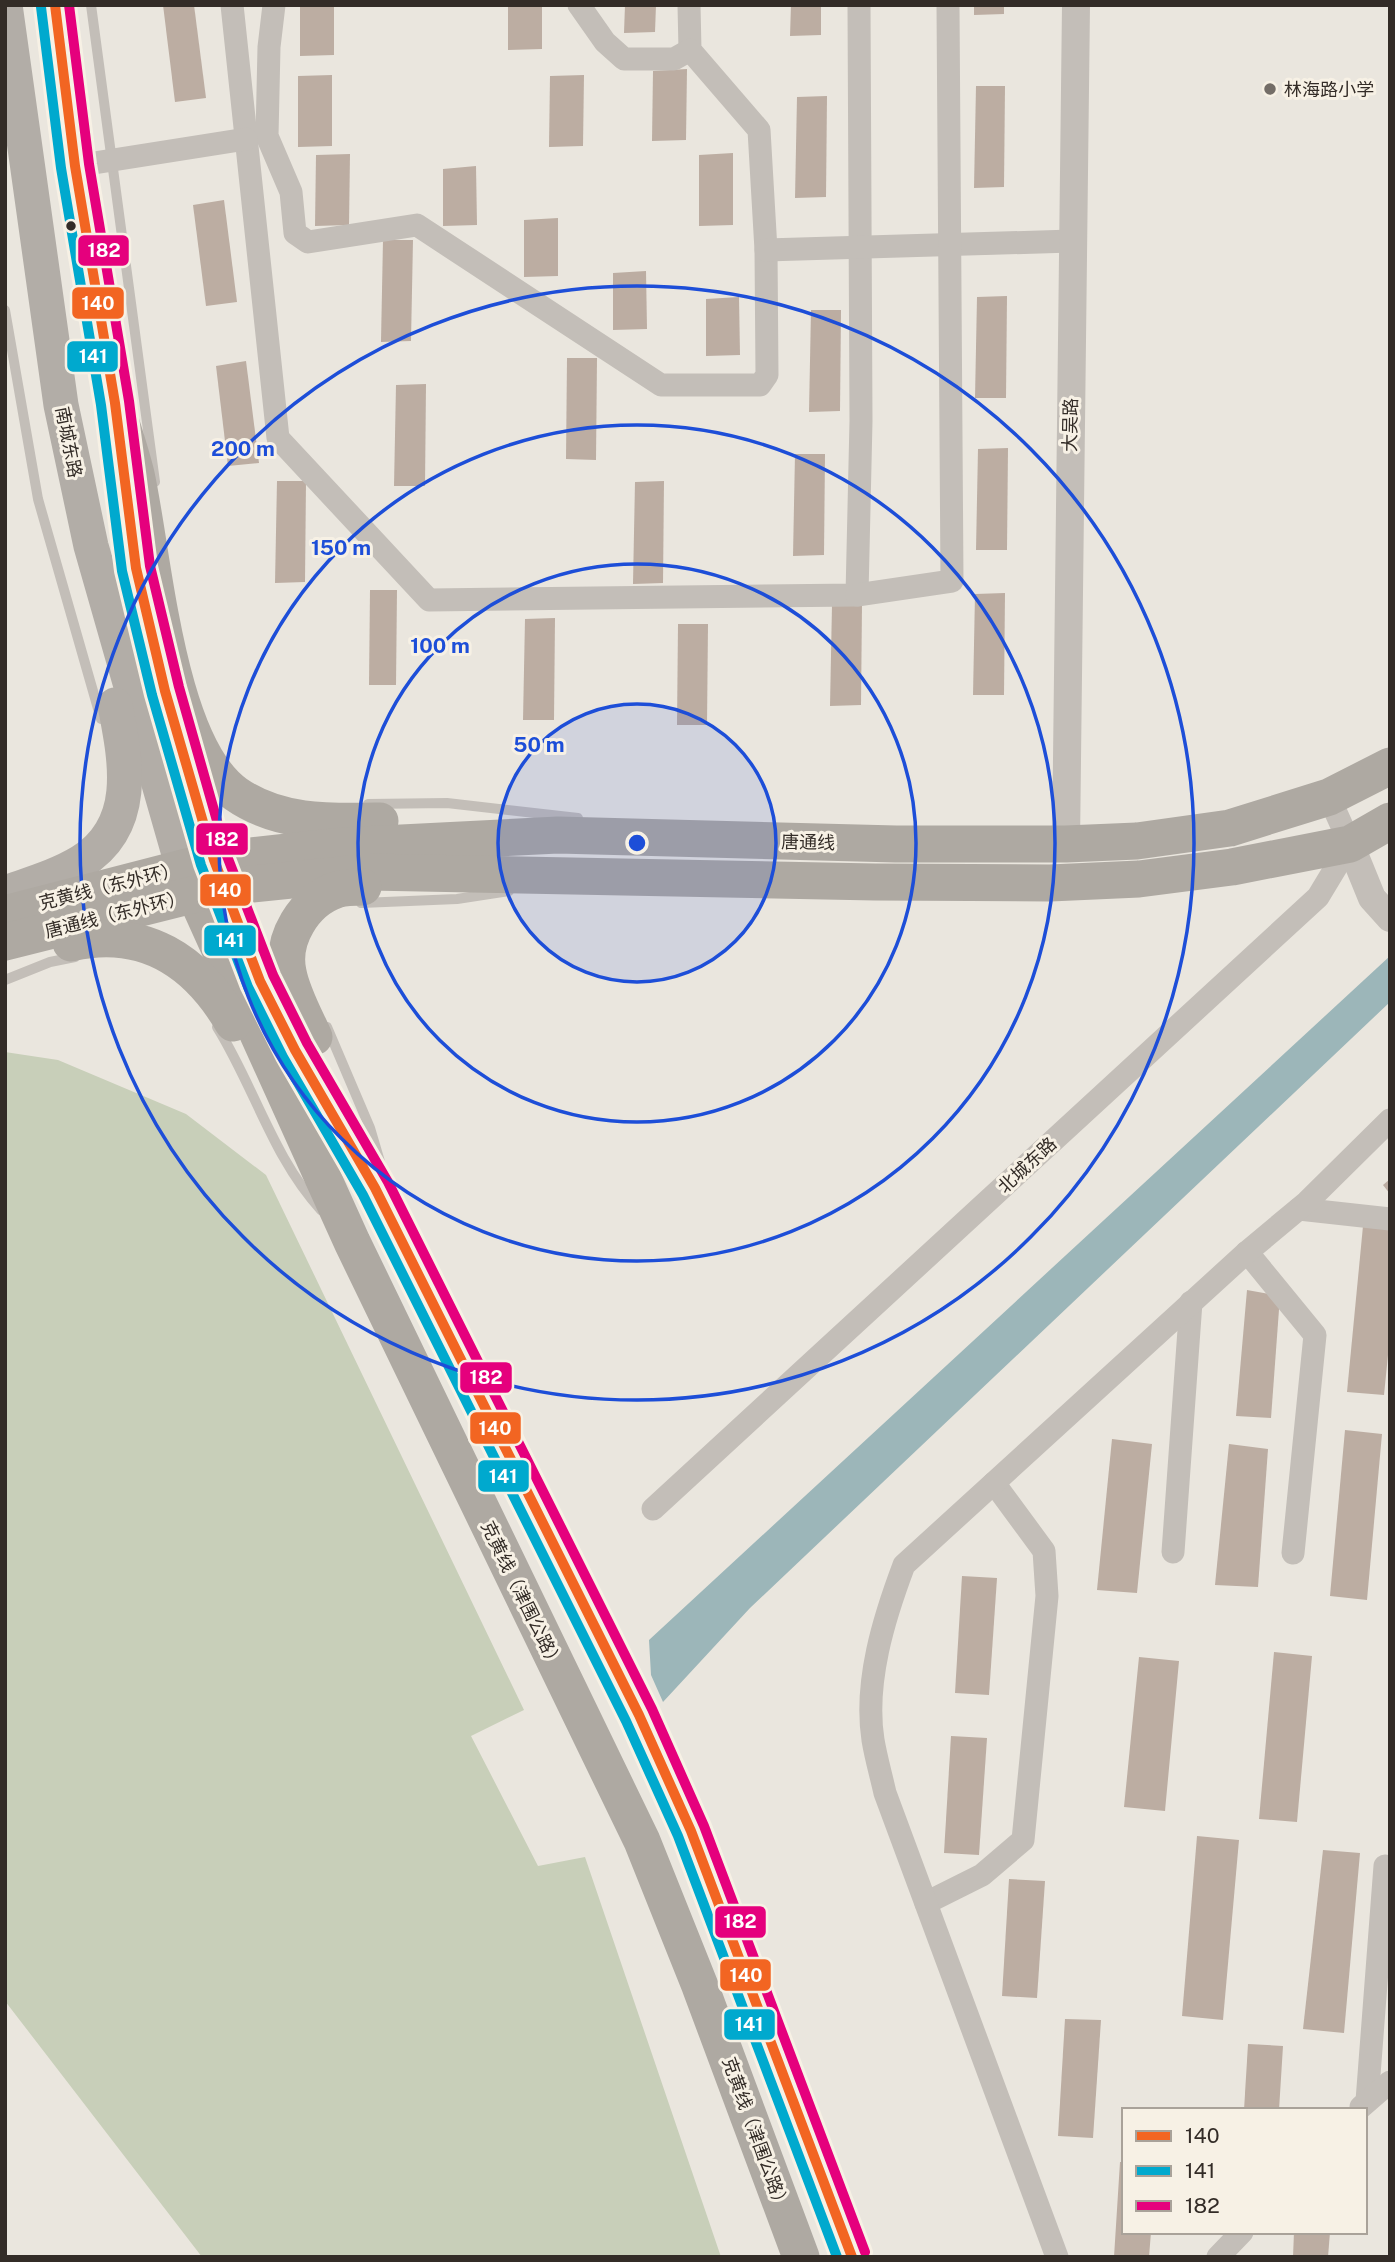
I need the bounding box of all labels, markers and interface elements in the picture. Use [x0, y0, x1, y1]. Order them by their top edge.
place label: 林海路小学 [1284, 79, 1374, 100]
marker: 林海路小学 [1262, 81, 1278, 97]
unlabelled marker [64, 219, 78, 233]
line badge: 182 [77, 234, 130, 267]
text: 182 [88, 239, 120, 261]
line badge: 140 [71, 286, 125, 320]
text: 140 [82, 292, 114, 314]
line badge: 141 [66, 340, 119, 373]
text: 141 [79, 345, 107, 367]
street label: 大吴路 [1059, 398, 1081, 452]
street label: 南城东路 [52, 405, 86, 479]
text: 200 m [211, 436, 275, 461]
text: 150 m [311, 535, 371, 560]
text: 100 m [410, 633, 470, 658]
text: 50 m [513, 732, 565, 757]
line badge: 182 [195, 822, 249, 856]
text: 182 [206, 828, 238, 850]
centre of rings [625, 831, 649, 855]
street label: 唐通线 [781, 831, 835, 853]
street label: 克黄线（东外环） [37, 858, 181, 914]
line badge: 140 [199, 873, 252, 907]
text: 140 [209, 879, 241, 901]
street label: 唐通线（东外环） [43, 886, 187, 942]
line badge: 141 [203, 924, 257, 957]
text: 141 [216, 929, 244, 951]
street label: 北城东路 [994, 1133, 1060, 1197]
line badge: 182 [459, 1361, 513, 1394]
text: 182 [470, 1366, 502, 1388]
line badge: 140 [469, 1411, 522, 1445]
text: 140 [479, 1417, 511, 1439]
line badge: 141 [477, 1459, 530, 1493]
text: 141 [489, 1465, 517, 1487]
street label: 克黄线（津围公路） [477, 1518, 567, 1672]
line badge: 182 [714, 1905, 767, 1939]
text: 182 [724, 1910, 756, 1932]
line badge: 140 [719, 1958, 772, 1992]
text: 140 [730, 1964, 762, 1986]
line badge: 141 [723, 2008, 776, 2041]
text: 141 [735, 2013, 763, 2035]
street label: 克黄线（津围公路） [718, 2054, 794, 2214]
legend [1122, 2108, 1367, 2234]
text: 140 [1185, 2123, 1220, 2148]
text: 141 [1185, 2158, 1215, 2183]
text: 182 [1185, 2193, 1220, 2218]

